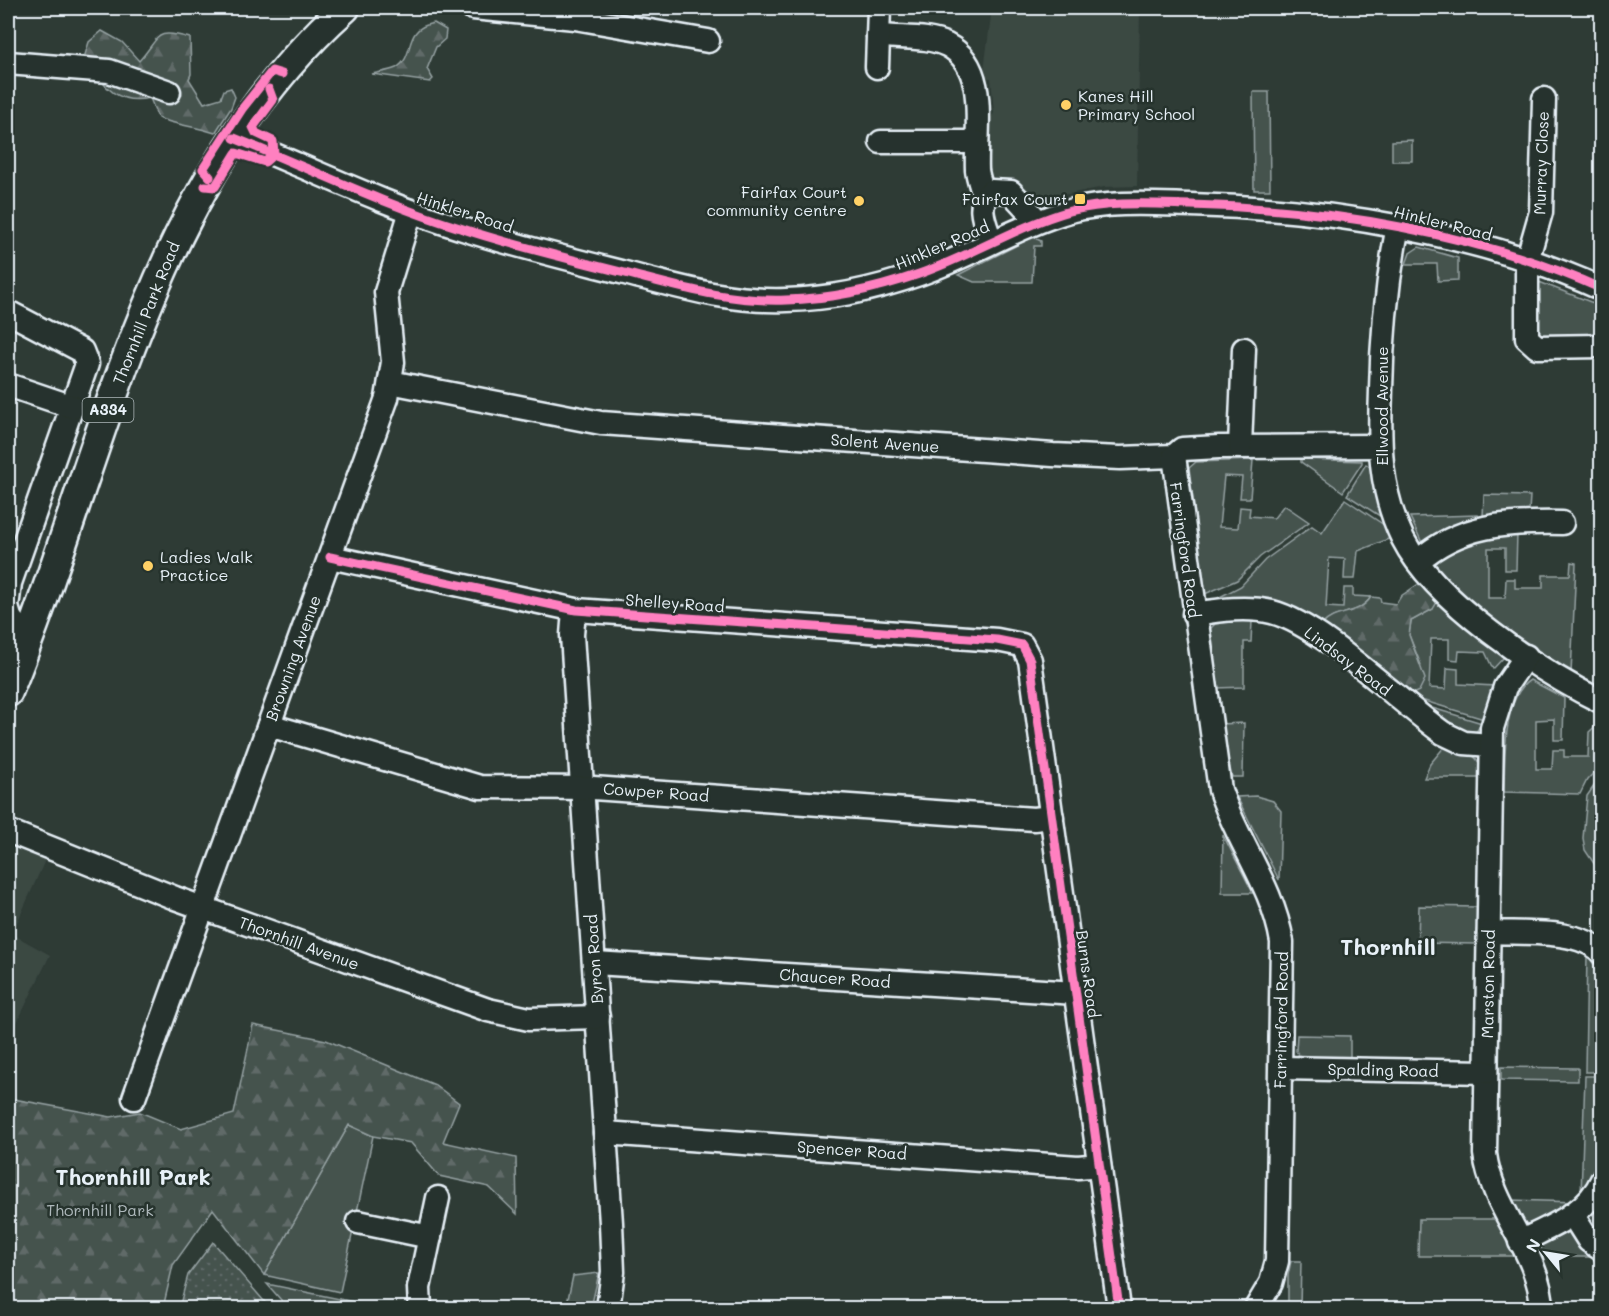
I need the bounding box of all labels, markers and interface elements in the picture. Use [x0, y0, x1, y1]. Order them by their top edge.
place label: Kanes Hill Primary School [1078, 85, 1195, 124]
marker: Kanes Hill Primary School [1059, 98, 1073, 112]
street label: Murray Close [1528, 111, 1553, 215]
place label: Fairfax Court community centre [706, 181, 847, 220]
street label: Hinkler Road [414, 186, 516, 237]
place label: Fairfax Court [962, 188, 1068, 209]
marker: Fairfax Court [1073, 192, 1087, 206]
marker: Fairfax Court community centre [852, 194, 866, 208]
street label: Hinkler Road [1392, 200, 1494, 245]
street label: Hinkler Road [891, 215, 992, 274]
street label: Thornhill Park Road [107, 238, 184, 388]
street label: Ellwood Avenue [1371, 346, 1392, 466]
road number: A334 [82, 398, 134, 422]
street label: Solent Avenue [830, 428, 940, 457]
street label: Farringford Road [1166, 481, 1205, 619]
place label: Ladies Walk Practice [160, 546, 253, 585]
marker: Ladies Walk Practice [141, 559, 155, 573]
street label: Shelley Road [625, 589, 725, 616]
street label: Browning Avenue [260, 592, 325, 724]
street label: Lindsay Road [1301, 621, 1396, 700]
street label: Cowper Road [602, 777, 710, 806]
street label: Thornhill Avenue [236, 911, 362, 974]
street label: Byron Road [580, 914, 607, 1004]
street label: Burns Road [1072, 929, 1105, 1019]
street label: Marston Road [1476, 929, 1499, 1039]
district label: Thornhill [1340, 932, 1436, 961]
street label: Farringford Road [1269, 951, 1292, 1089]
street label: Chaucer Road [779, 963, 891, 992]
street label: Spalding Road [1327, 1058, 1439, 1081]
street label: Spencer Road [796, 1135, 908, 1164]
district label: Thornhill Park [55, 1162, 211, 1191]
park label: Thornhill Park [46, 1199, 154, 1220]
north arrow [1516, 1223, 1576, 1283]
text: N [1520, 1235, 1545, 1256]

